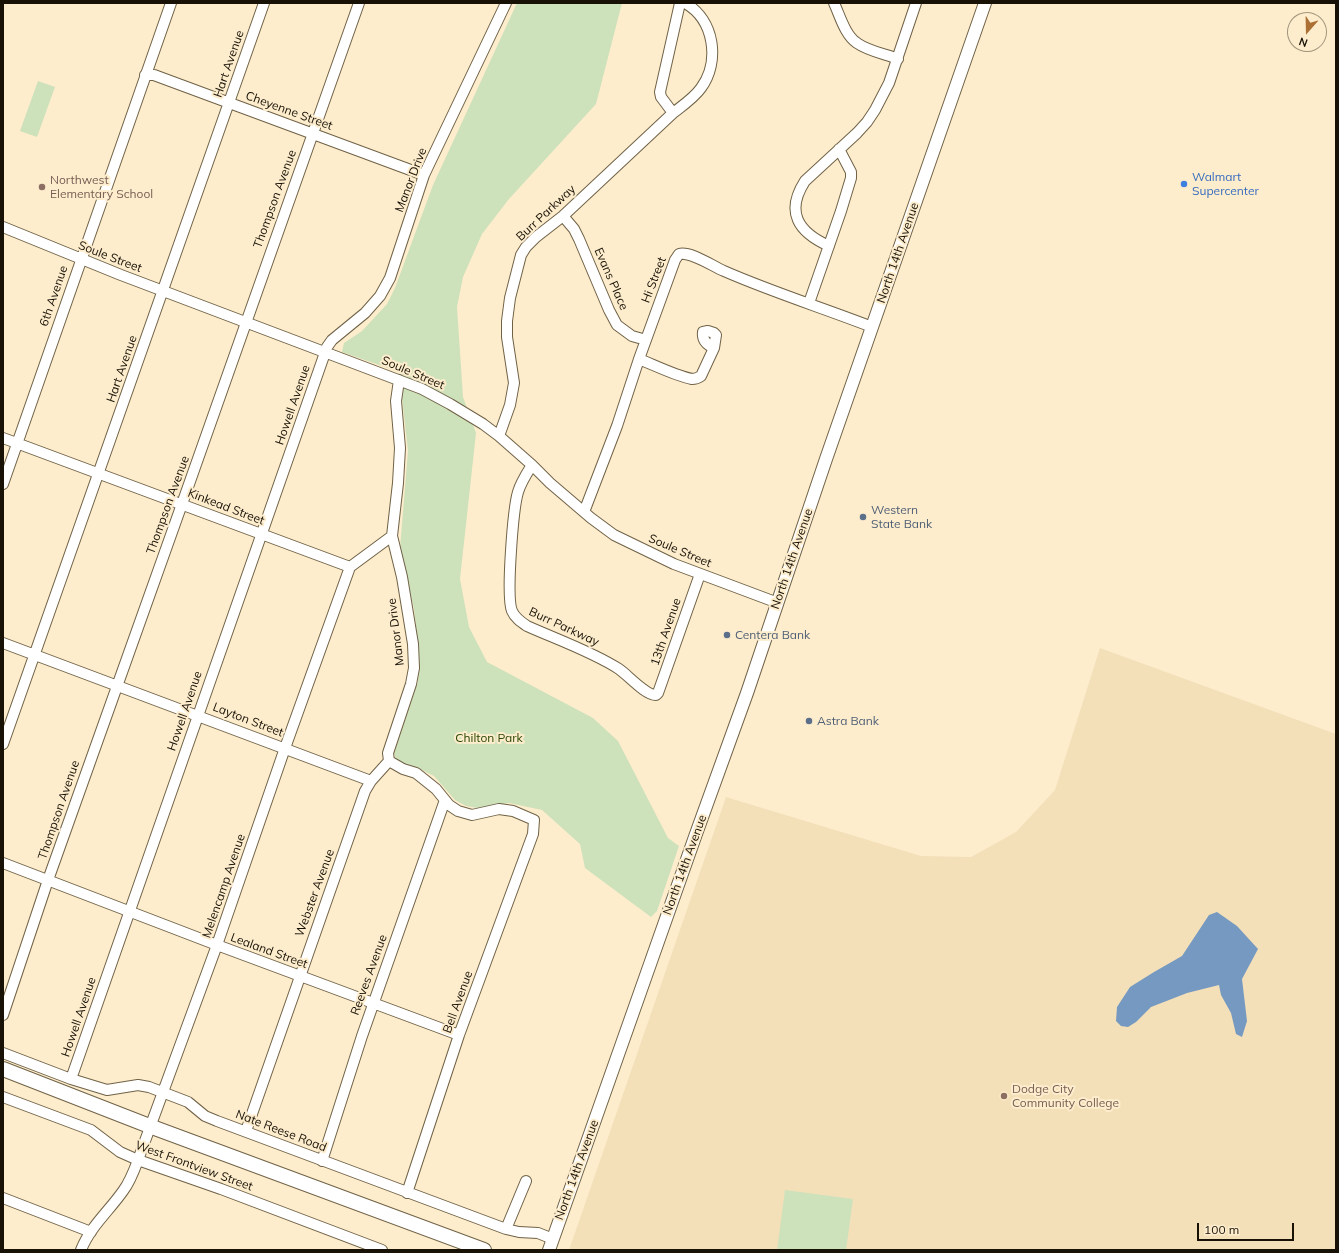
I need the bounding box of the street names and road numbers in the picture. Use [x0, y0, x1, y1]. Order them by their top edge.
street label: Hart Avenue [211, 28, 247, 100]
street label: Cheyenne Street [244, 89, 334, 133]
street label: Manor Drive [392, 146, 430, 214]
street label: Thompson Avenue [251, 148, 299, 250]
street label: Burr Parkway [513, 182, 579, 244]
street label: North 14th Avenue [874, 201, 922, 305]
street label: Soule Street [76, 238, 144, 276]
street label: Evans Place [591, 246, 631, 312]
street label: Hi Street [639, 255, 669, 305]
street label: 6th Avenue [37, 264, 71, 328]
street label: Hart Avenue [104, 333, 140, 405]
street label: Soule Street [379, 353, 447, 393]
street label: Howell Avenue [273, 363, 313, 447]
street label: Thompson Avenue [144, 454, 192, 556]
street label: Kinkead Street [186, 486, 266, 528]
street label: North 14th Avenue [768, 507, 816, 611]
street label: Soule Street [646, 531, 714, 571]
street label: 13th Avenue [648, 596, 684, 668]
street label: Manor Drive [385, 597, 407, 667]
street label: Burr Parkway [527, 604, 601, 650]
street label: Howell Avenue [165, 669, 205, 753]
street label: Layton Street [211, 700, 285, 740]
street label: Thompson Avenue [35, 759, 83, 861]
street label: North 14th Avenue [660, 813, 710, 917]
street label: Melencamp Avenue [199, 832, 249, 940]
street label: Webster Avenue [292, 847, 338, 939]
street label: Lealand Street [229, 930, 309, 972]
street label: Reeves Avenue [348, 933, 390, 1017]
street label: Bell Avenue [440, 969, 476, 1035]
street label: Howell Avenue [59, 975, 99, 1059]
street label: Nate Reese Road [234, 1107, 328, 1155]
street label: North 14th Avenue [552, 1118, 602, 1222]
street label: West Frontview Street [133, 1138, 255, 1194]

